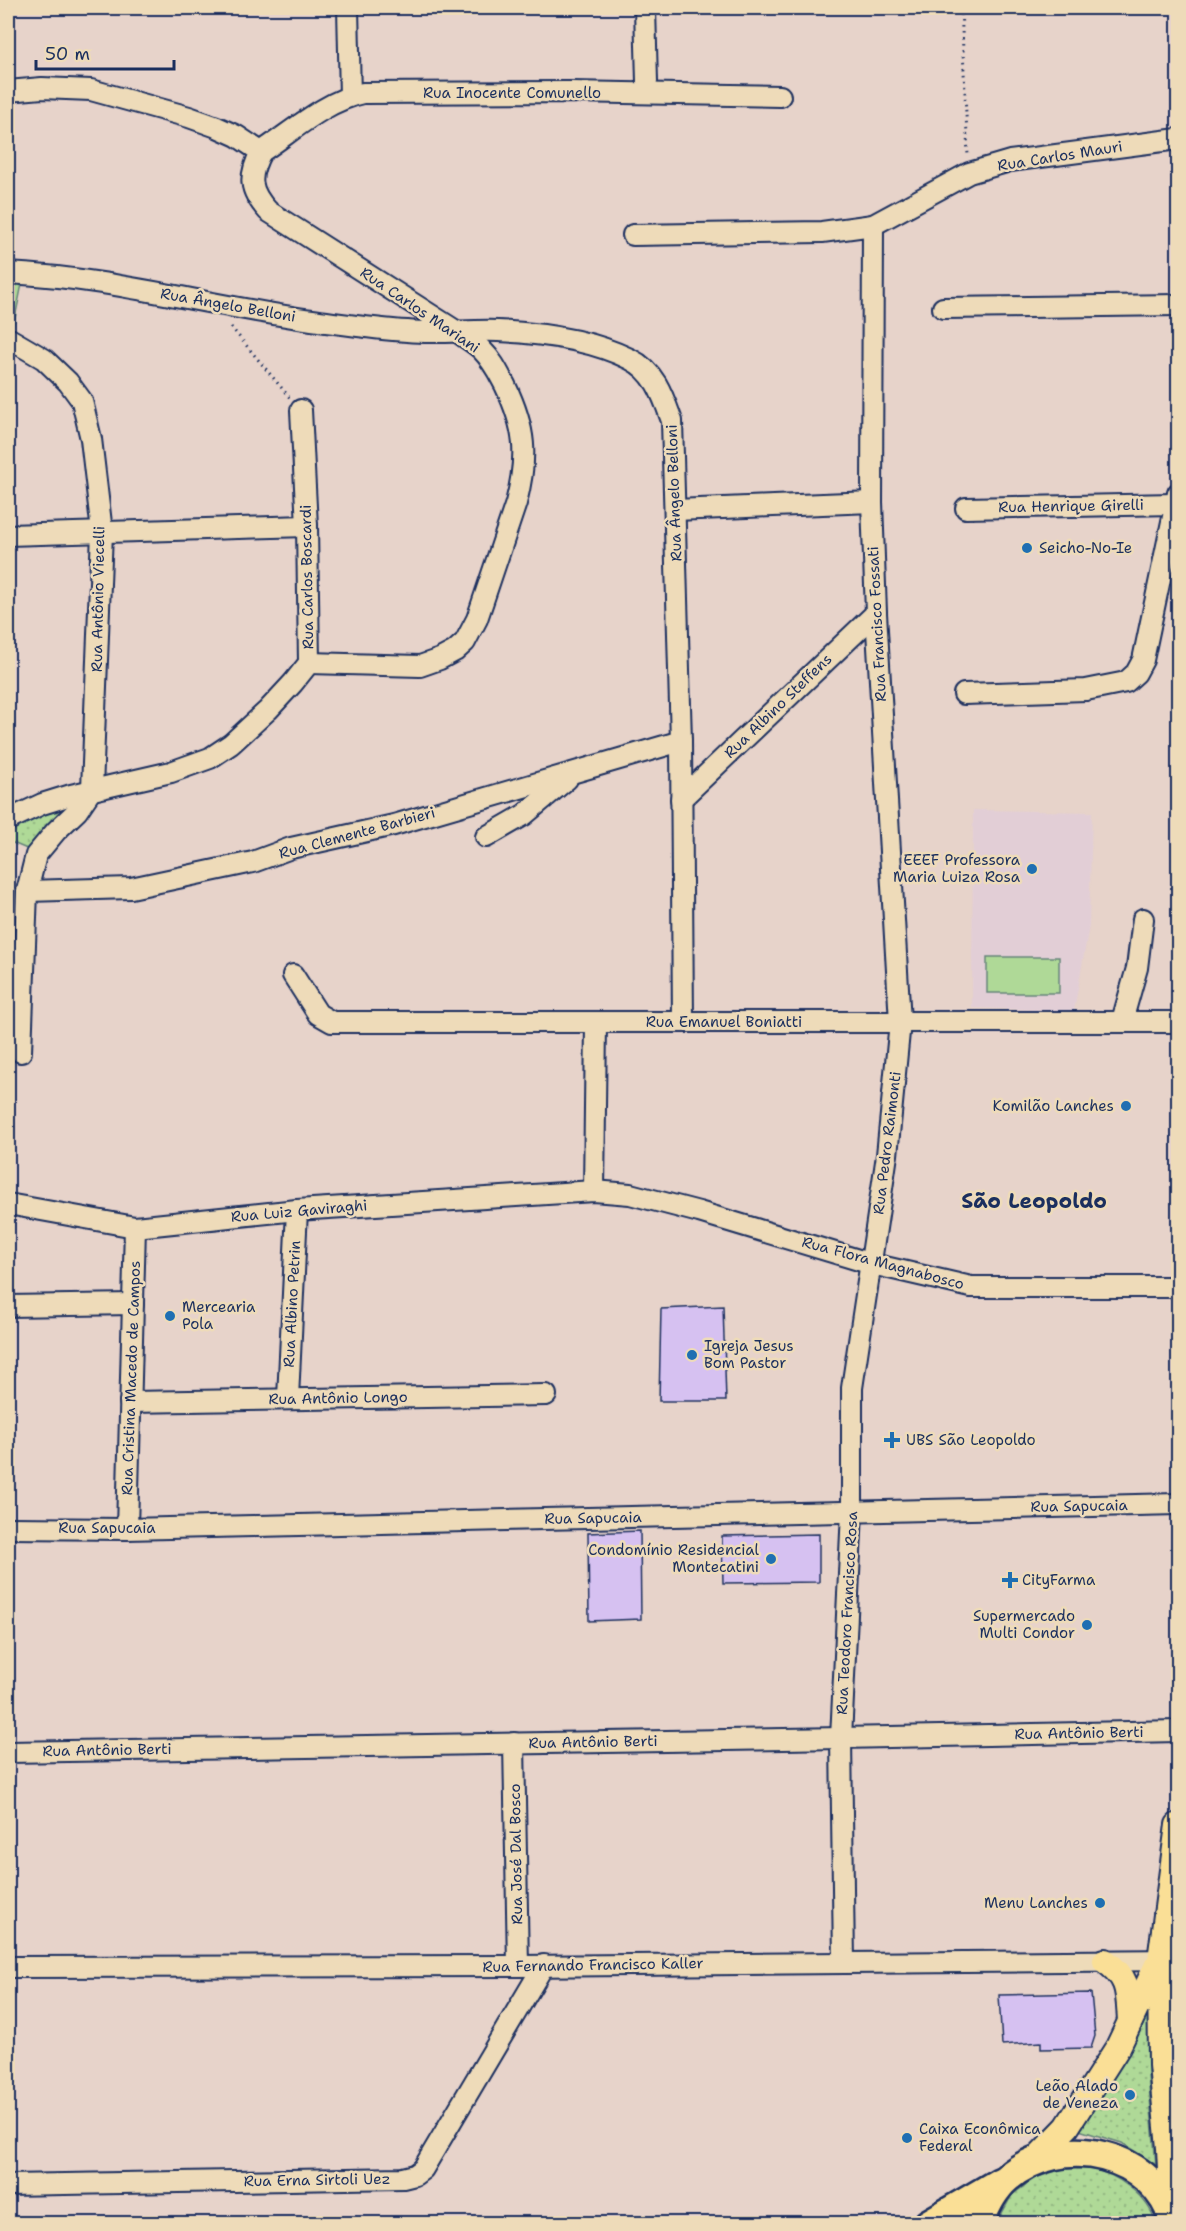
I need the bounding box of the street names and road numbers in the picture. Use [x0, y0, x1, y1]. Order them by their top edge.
street label: Rua Inocente Comunello [423, 83, 601, 103]
street label: Rua Carlos Mauri [996, 136, 1124, 176]
street label: Rua Carlos Mariani [356, 263, 484, 357]
street label: Rua Ângelo Belloni [159, 282, 297, 327]
street label: Rua Ângelo Belloni [661, 424, 686, 562]
street label: Rua Henrique Girelli [998, 495, 1144, 517]
street label: Rua Carlos Boscardi [296, 504, 318, 650]
street label: Rua Antônio Viecelli [87, 526, 109, 672]
street label: Rua Francisco Fossati [863, 546, 891, 702]
street label: Rua Albino Steffens [720, 649, 836, 763]
street label: Rua Clemente Barbieri [277, 803, 437, 863]
street label: Rua Emanuel Boniatti [646, 1012, 802, 1032]
street label: Rua Pedro Raimonti [868, 1070, 906, 1216]
street label: Rua Luiz Gaviraghi [230, 1195, 368, 1227]
street label: Rua Flora Magnabosco [800, 1232, 966, 1294]
street label: Rua Albino Petrin [279, 1240, 305, 1368]
street label: Rua Cristina Macedo de Campos [117, 1260, 145, 1496]
street label: Rua Antônio Longo [268, 1387, 408, 1409]
street label: Rua Sapucaia [1030, 1495, 1129, 1517]
street label: Rua Sapucaia [544, 1507, 643, 1529]
street label: Rua Teodoro Francisco Rosa [832, 1510, 862, 1715]
street label: Rua Sapucaia [58, 1518, 156, 1538]
street label: Rua Antônio Berti [1014, 1722, 1144, 1744]
street label: Rua Antônio Berti [528, 1731, 658, 1753]
street label: Rua Antônio Berti [42, 1739, 172, 1761]
street label: Rua José Dal Bosco [505, 1783, 527, 1925]
street label: Rua Fernando Francisco Kaller [482, 1953, 704, 1977]
street label: Rua Erna Sirtoli Uez [243, 2169, 391, 2191]

